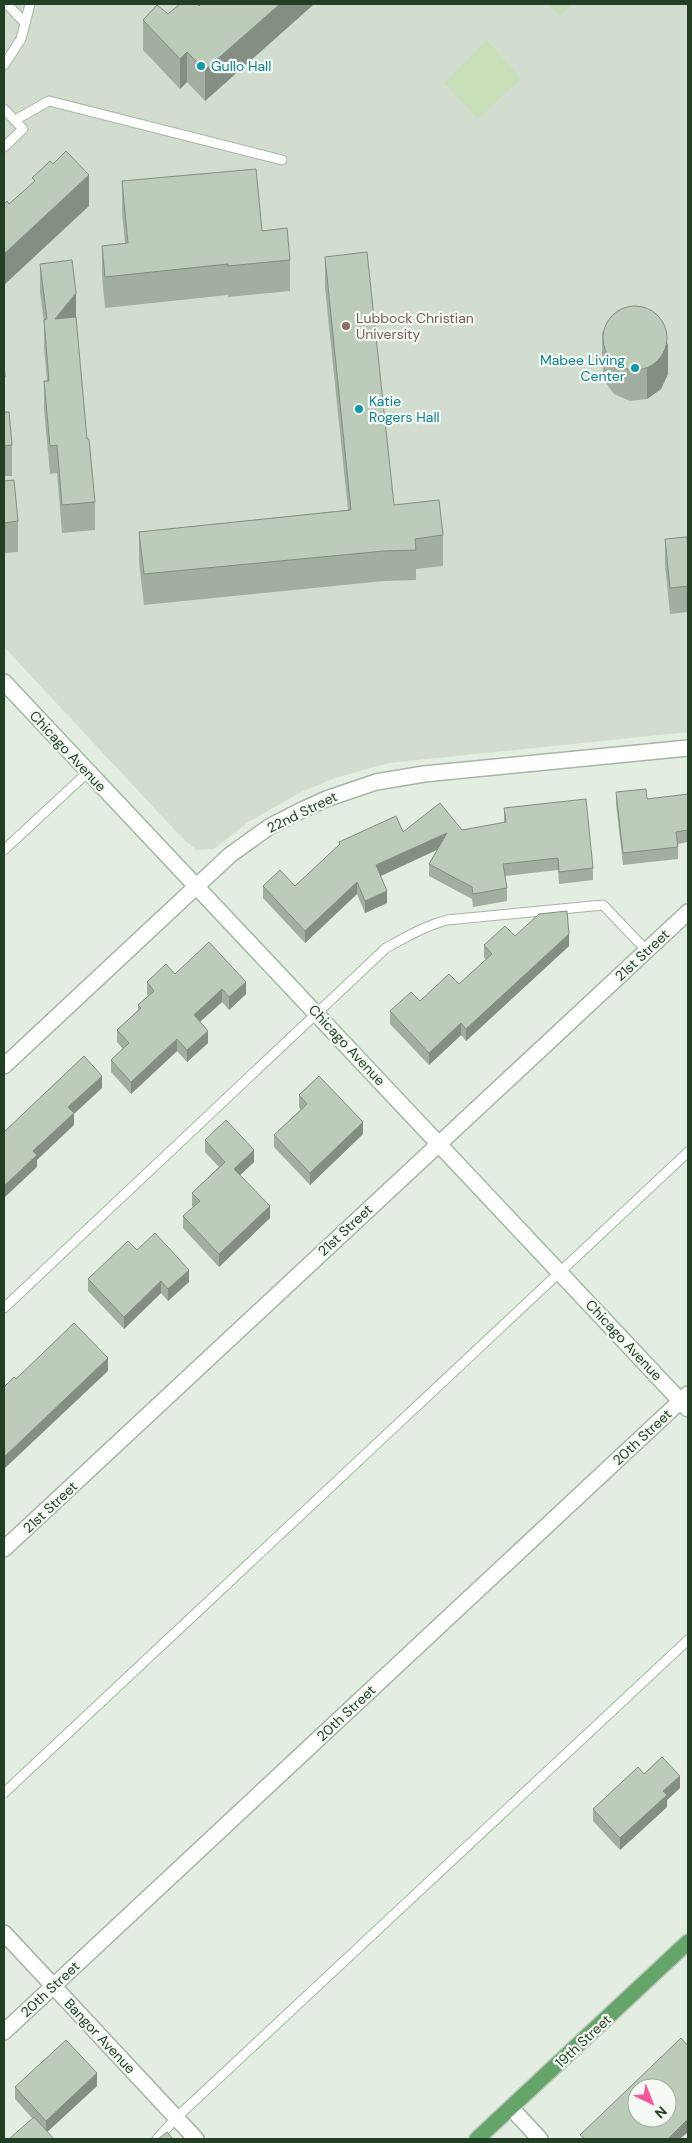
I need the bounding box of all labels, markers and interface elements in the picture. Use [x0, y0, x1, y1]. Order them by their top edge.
place label: Gullo Hall [211, 57, 271, 75]
marker: Gullo Hall [195, 60, 207, 72]
place label: Lubbock Christian University [356, 309, 474, 343]
marker: Lubbock Christian University [340, 320, 352, 332]
place label: Mabee Living Center [540, 351, 625, 385]
marker: Mabee Living Center [629, 362, 641, 374]
place label: Katie Rogers Hall [369, 392, 440, 426]
marker: Katie Rogers Hall [353, 403, 365, 415]
street label: Chicago Avenue [26, 707, 110, 795]
street label: 22nd Street [264, 787, 340, 837]
street label: 21st Street [611, 925, 673, 985]
street label: Chicago Avenue [305, 1001, 389, 1089]
street label: 21st Street [314, 1200, 376, 1260]
street label: Chicago Avenue [582, 1296, 666, 1384]
street label: 20th Street [609, 1405, 675, 1469]
street label: 21st Street [19, 1477, 81, 1537]
street label: 20th Street [313, 1681, 379, 1745]
street label: 20th Street [17, 1957, 83, 2021]
street label: Bangor Avenue [61, 1995, 139, 2077]
street label: 19th Street [551, 2011, 615, 2071]
north arrow [627, 2078, 677, 2128]
text: N [651, 2102, 671, 2123]

